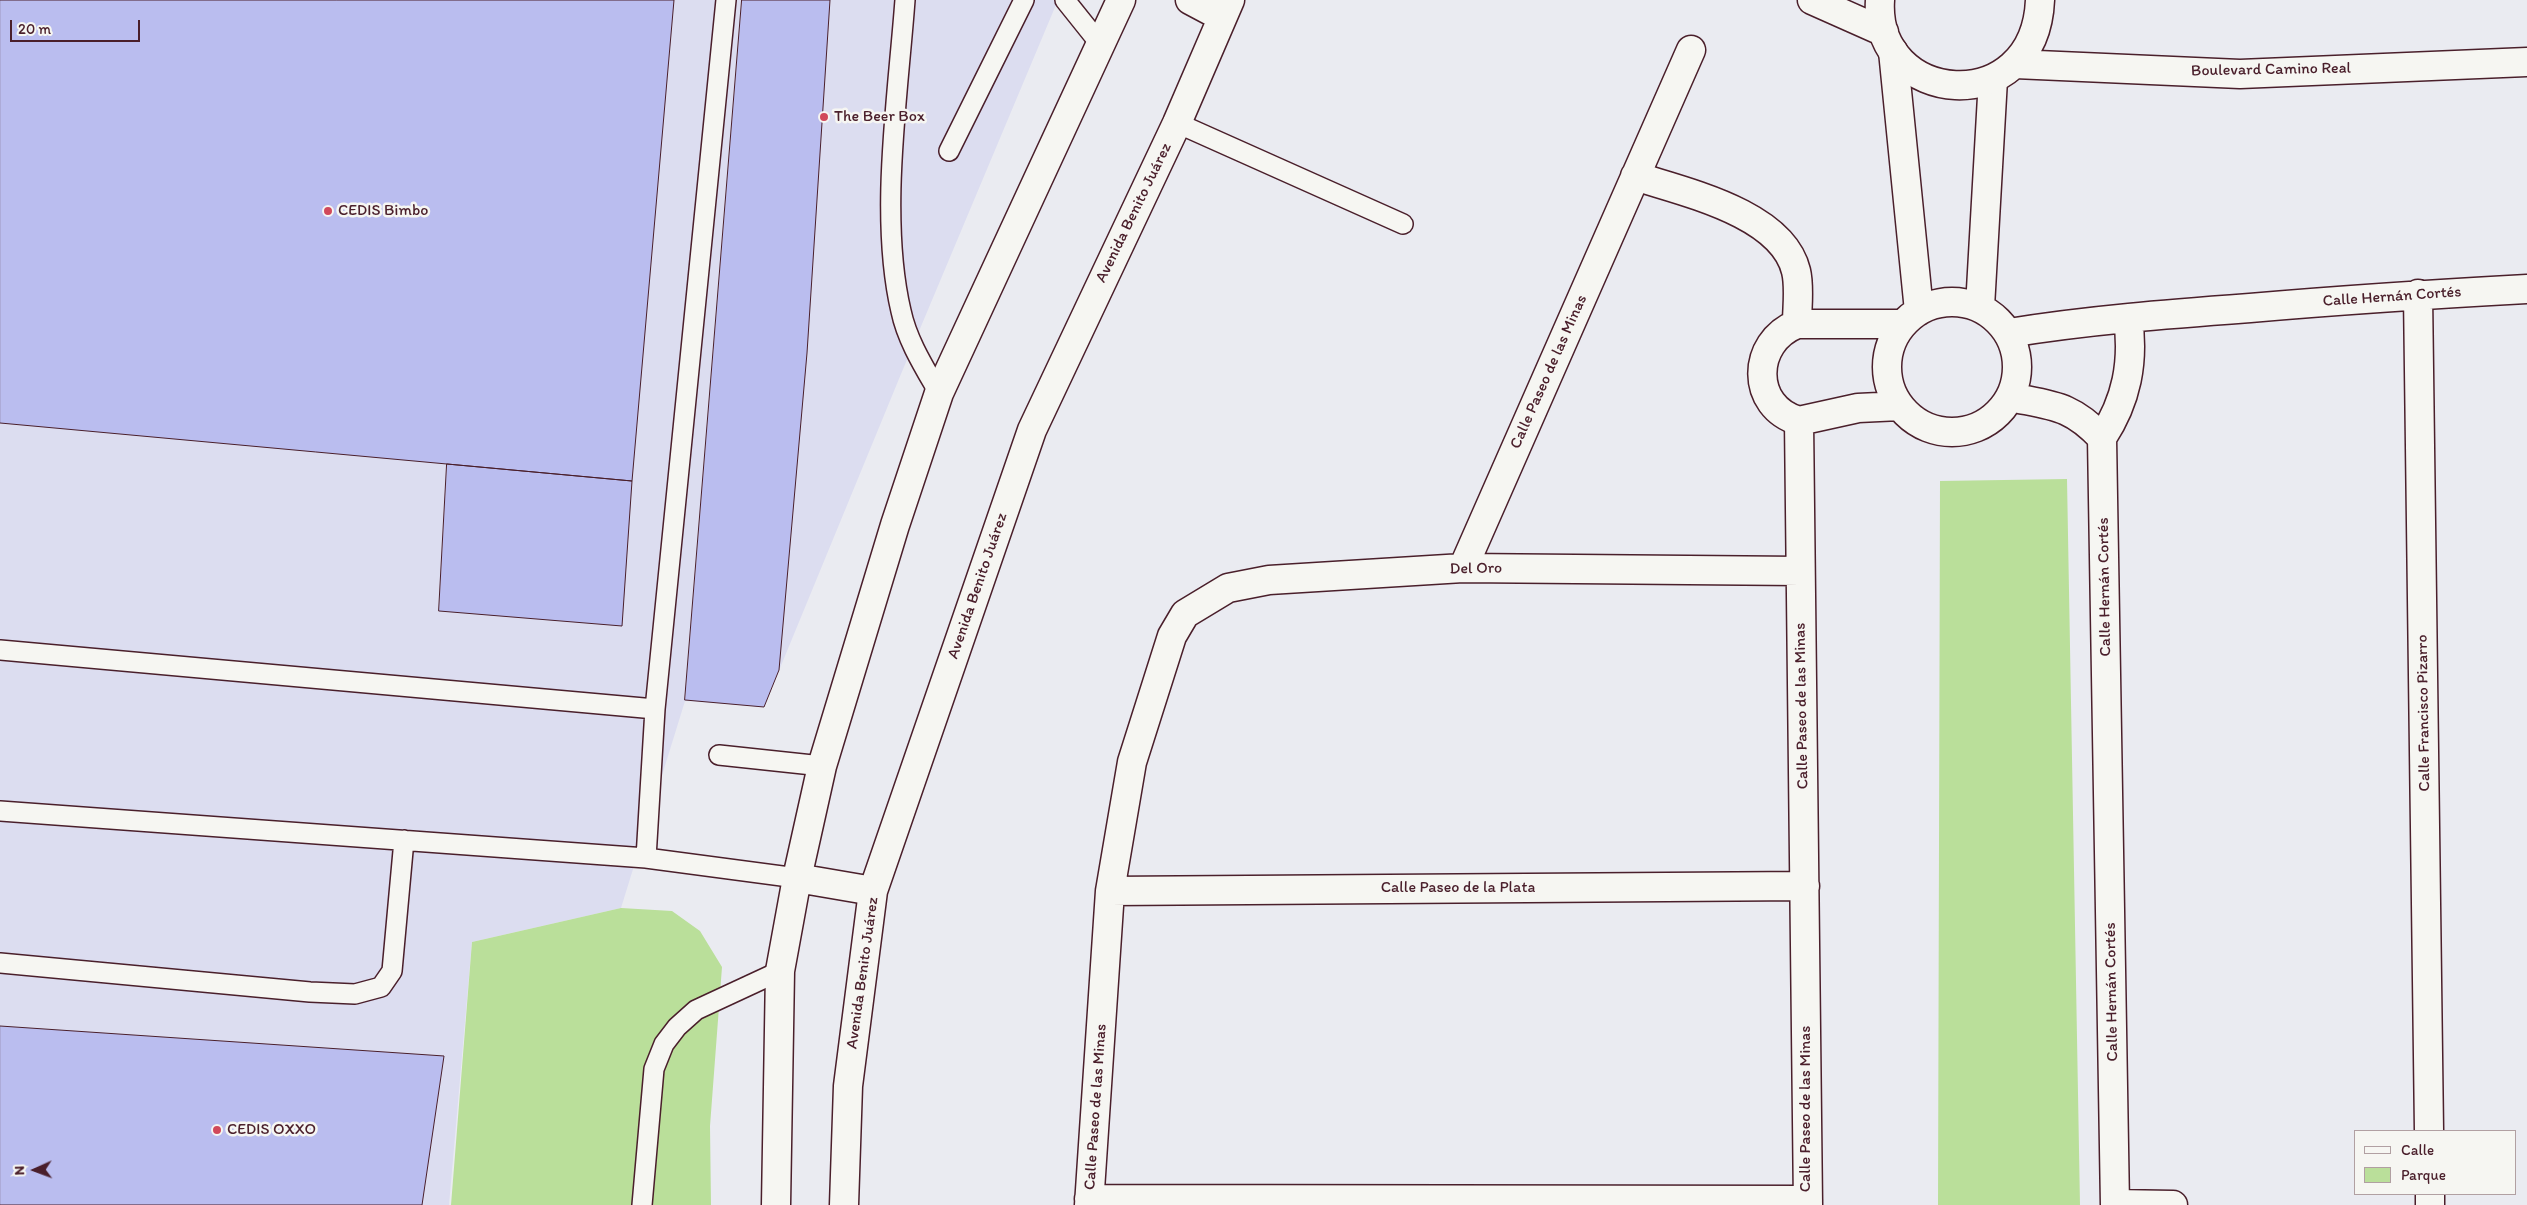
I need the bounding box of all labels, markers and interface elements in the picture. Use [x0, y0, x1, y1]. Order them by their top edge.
scale bar [12, 10, 142, 42]
text: 20 m [18, 20, 51, 38]
street label: Boulevard Camino Real [2191, 59, 2351, 81]
place label: The Beer Box [834, 107, 925, 127]
marker: The Beer Box [818, 111, 830, 123]
street label: Avenida Benito Juárez [1092, 140, 1176, 286]
place label: CEDIS Bimbo [338, 201, 428, 221]
marker: CEDIS Bimbo [322, 205, 334, 217]
street label: Calle Hernán Cortés [2322, 283, 2462, 311]
street label: Calle Paseo de las Minas [1506, 292, 1592, 452]
street label: Avenida Benito Juárez [944, 510, 1012, 662]
street label: Calle Hernán Cortés [2094, 517, 2116, 657]
street label: Del Oro [1450, 559, 1502, 579]
street label: Calle Paseo de las Minas [1791, 623, 1813, 789]
street label: Calle Francisco Pizarro [2413, 634, 2435, 792]
street label: Calle Paseo de la Plata [1381, 878, 1535, 898]
street label: Avenida Benito Juárez [843, 896, 883, 1050]
street label: Calle Hernán Cortés [2101, 922, 2123, 1062]
street label: Calle Paseo de las Minas [1081, 1023, 1111, 1191]
street label: Calle Paseo de las Minas [1796, 1026, 1816, 1192]
place label: CEDIS OXXO [227, 1120, 316, 1140]
marker: CEDIS OXXO [211, 1124, 223, 1136]
legend [2354, 1130, 2517, 1195]
text: Calle [2401, 1141, 2434, 1159]
north arrow [10, 1145, 60, 1195]
text: N [11, 1166, 28, 1176]
text: Parque [2401, 1166, 2446, 1184]

